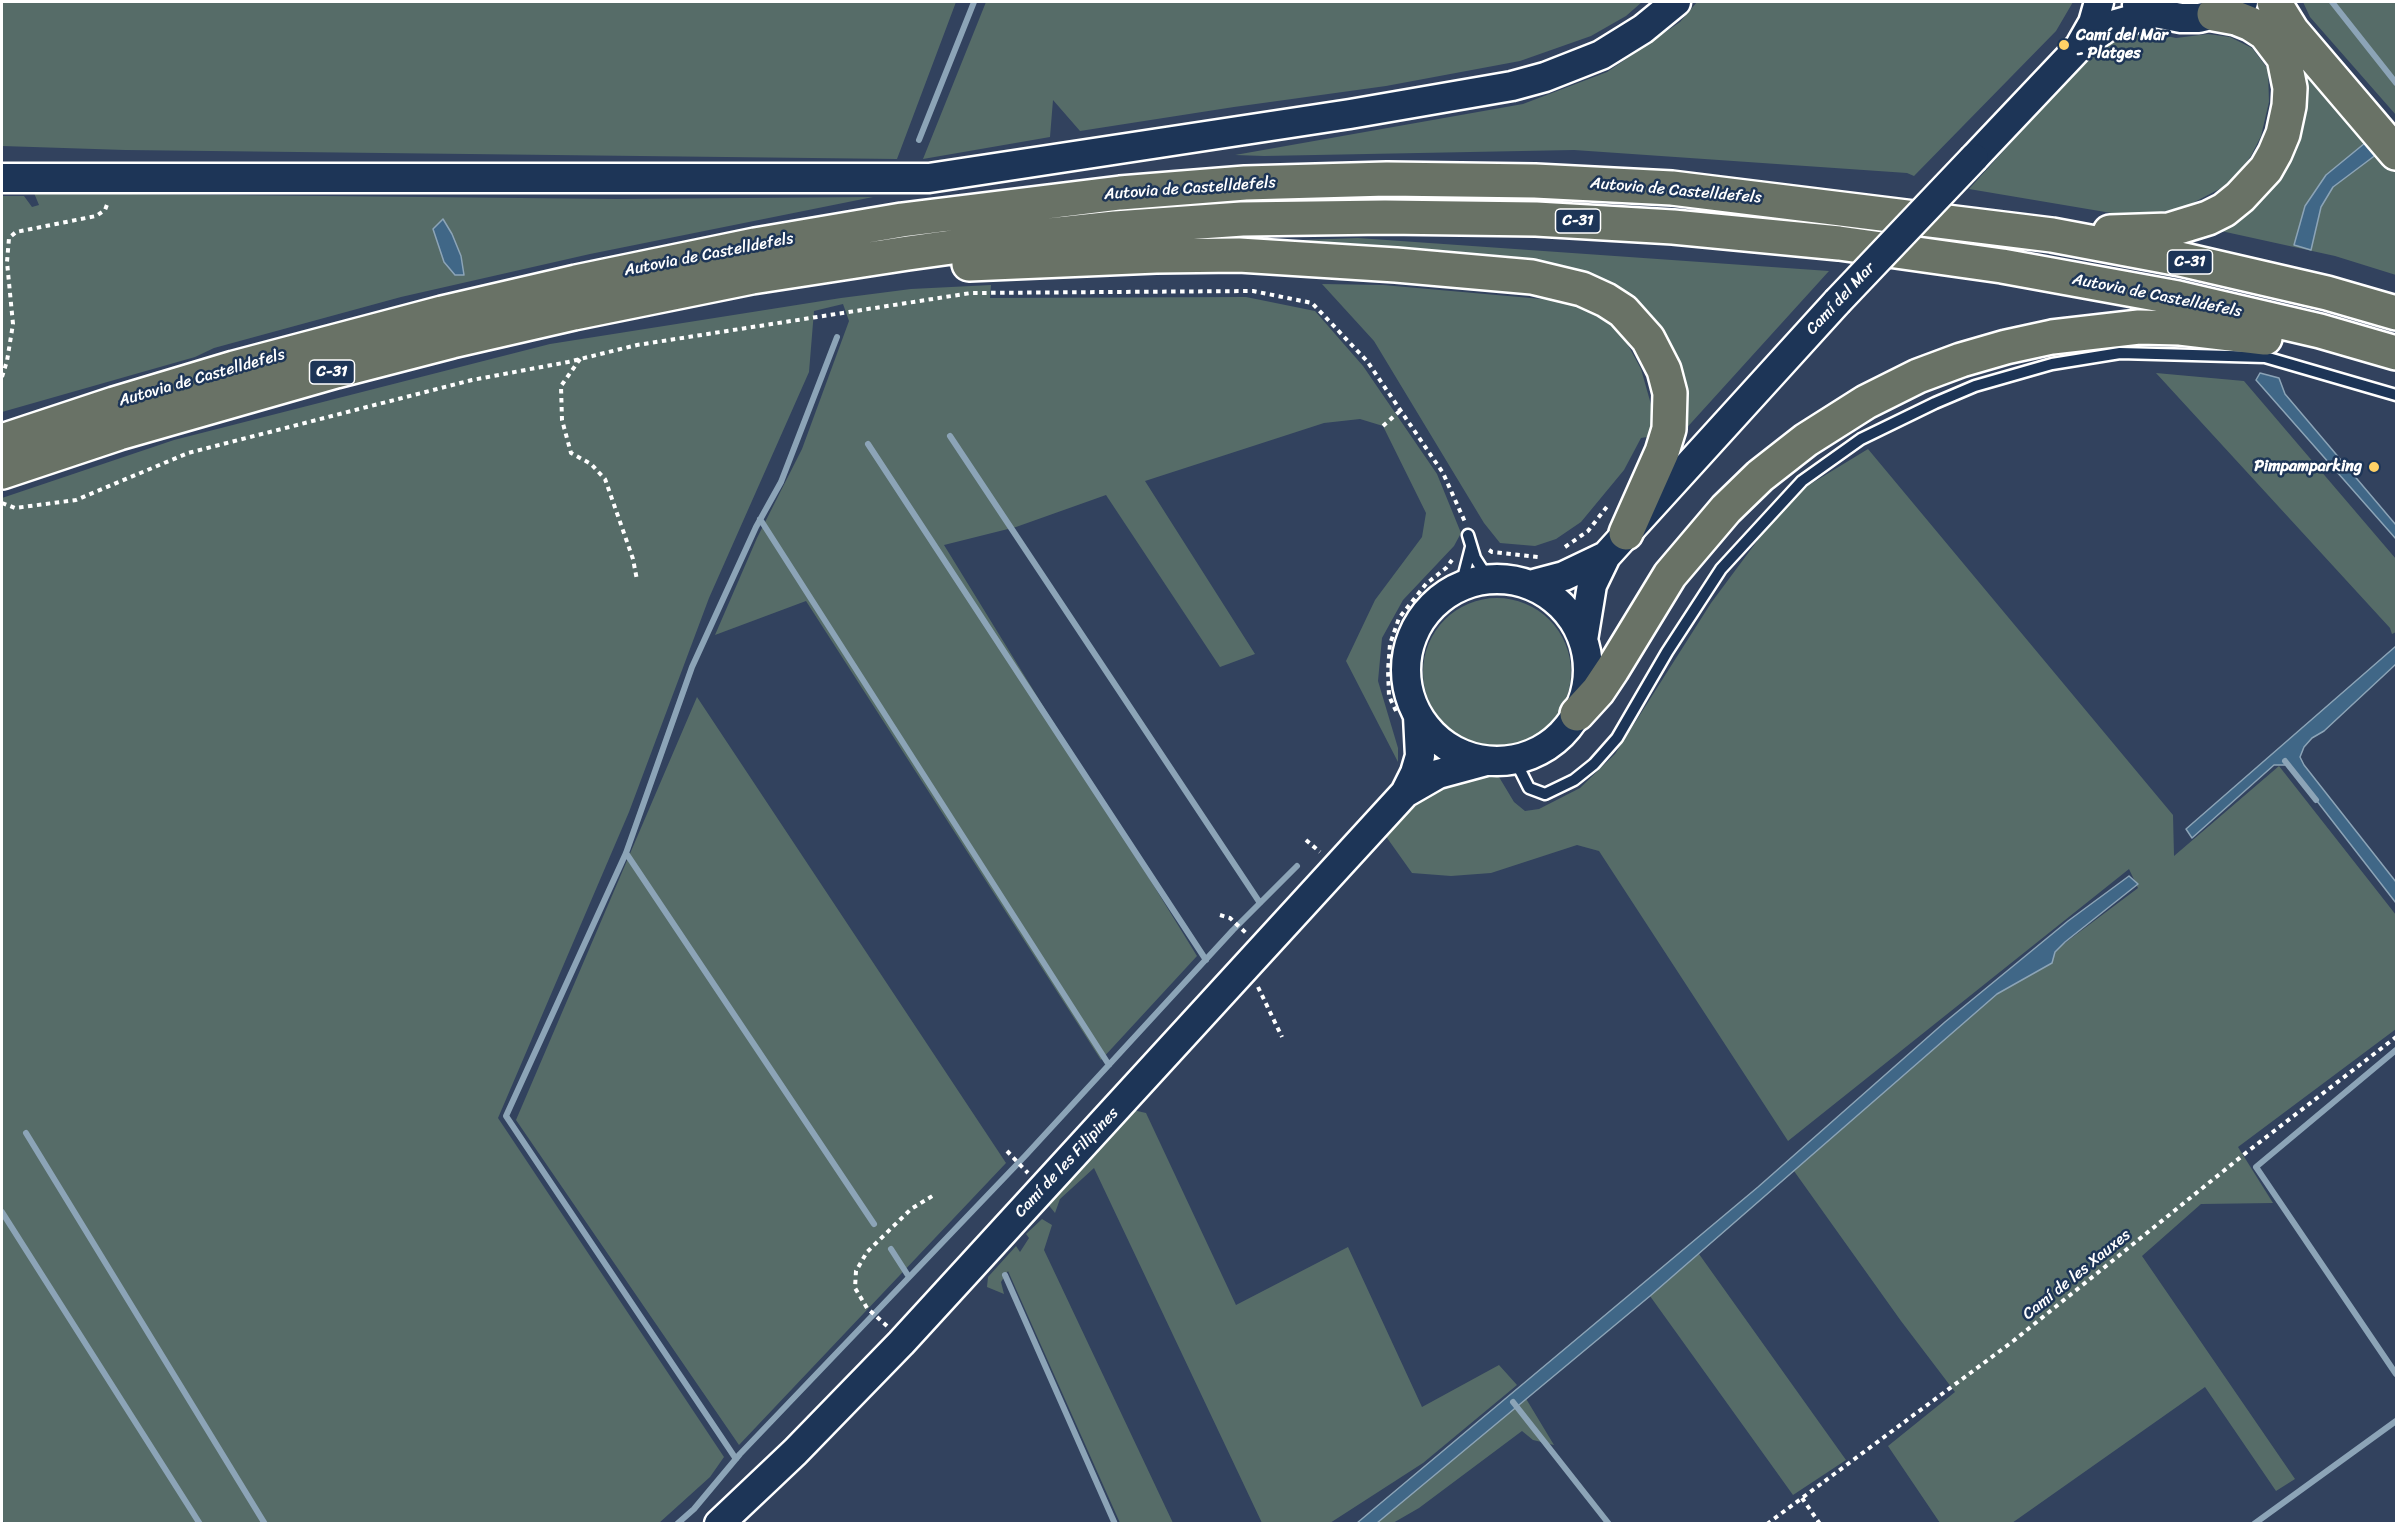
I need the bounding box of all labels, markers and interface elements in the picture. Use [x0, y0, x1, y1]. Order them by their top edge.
place label: Camí del Mar - Platges [2076, 26, 2168, 64]
marker: Camí del Mar - Platges [2057, 38, 2071, 52]
street label: Autovia de Castelldefels [1104, 173, 1276, 205]
street label: Autovia de Castelldefels [1589, 174, 1763, 208]
road number: C-31 [1556, 209, 1600, 233]
street label: Autovia de Castelldefels [623, 229, 795, 281]
road number: C-31 [2168, 250, 2212, 274]
street label: Camí del Mar [1803, 259, 1879, 339]
street label: Autovia de Castelldefels [2071, 270, 2243, 322]
street label: Autovia de Castelldefels [117, 345, 287, 411]
road number: C-31 [310, 360, 354, 384]
place label: Pimpamparking [2254, 457, 2362, 477]
marker: Pimpamparking [2367, 460, 2381, 474]
street label: Camí de les Filipines [1011, 1104, 1123, 1222]
street label: Camí de les Xauxes [2019, 1226, 2135, 1324]

